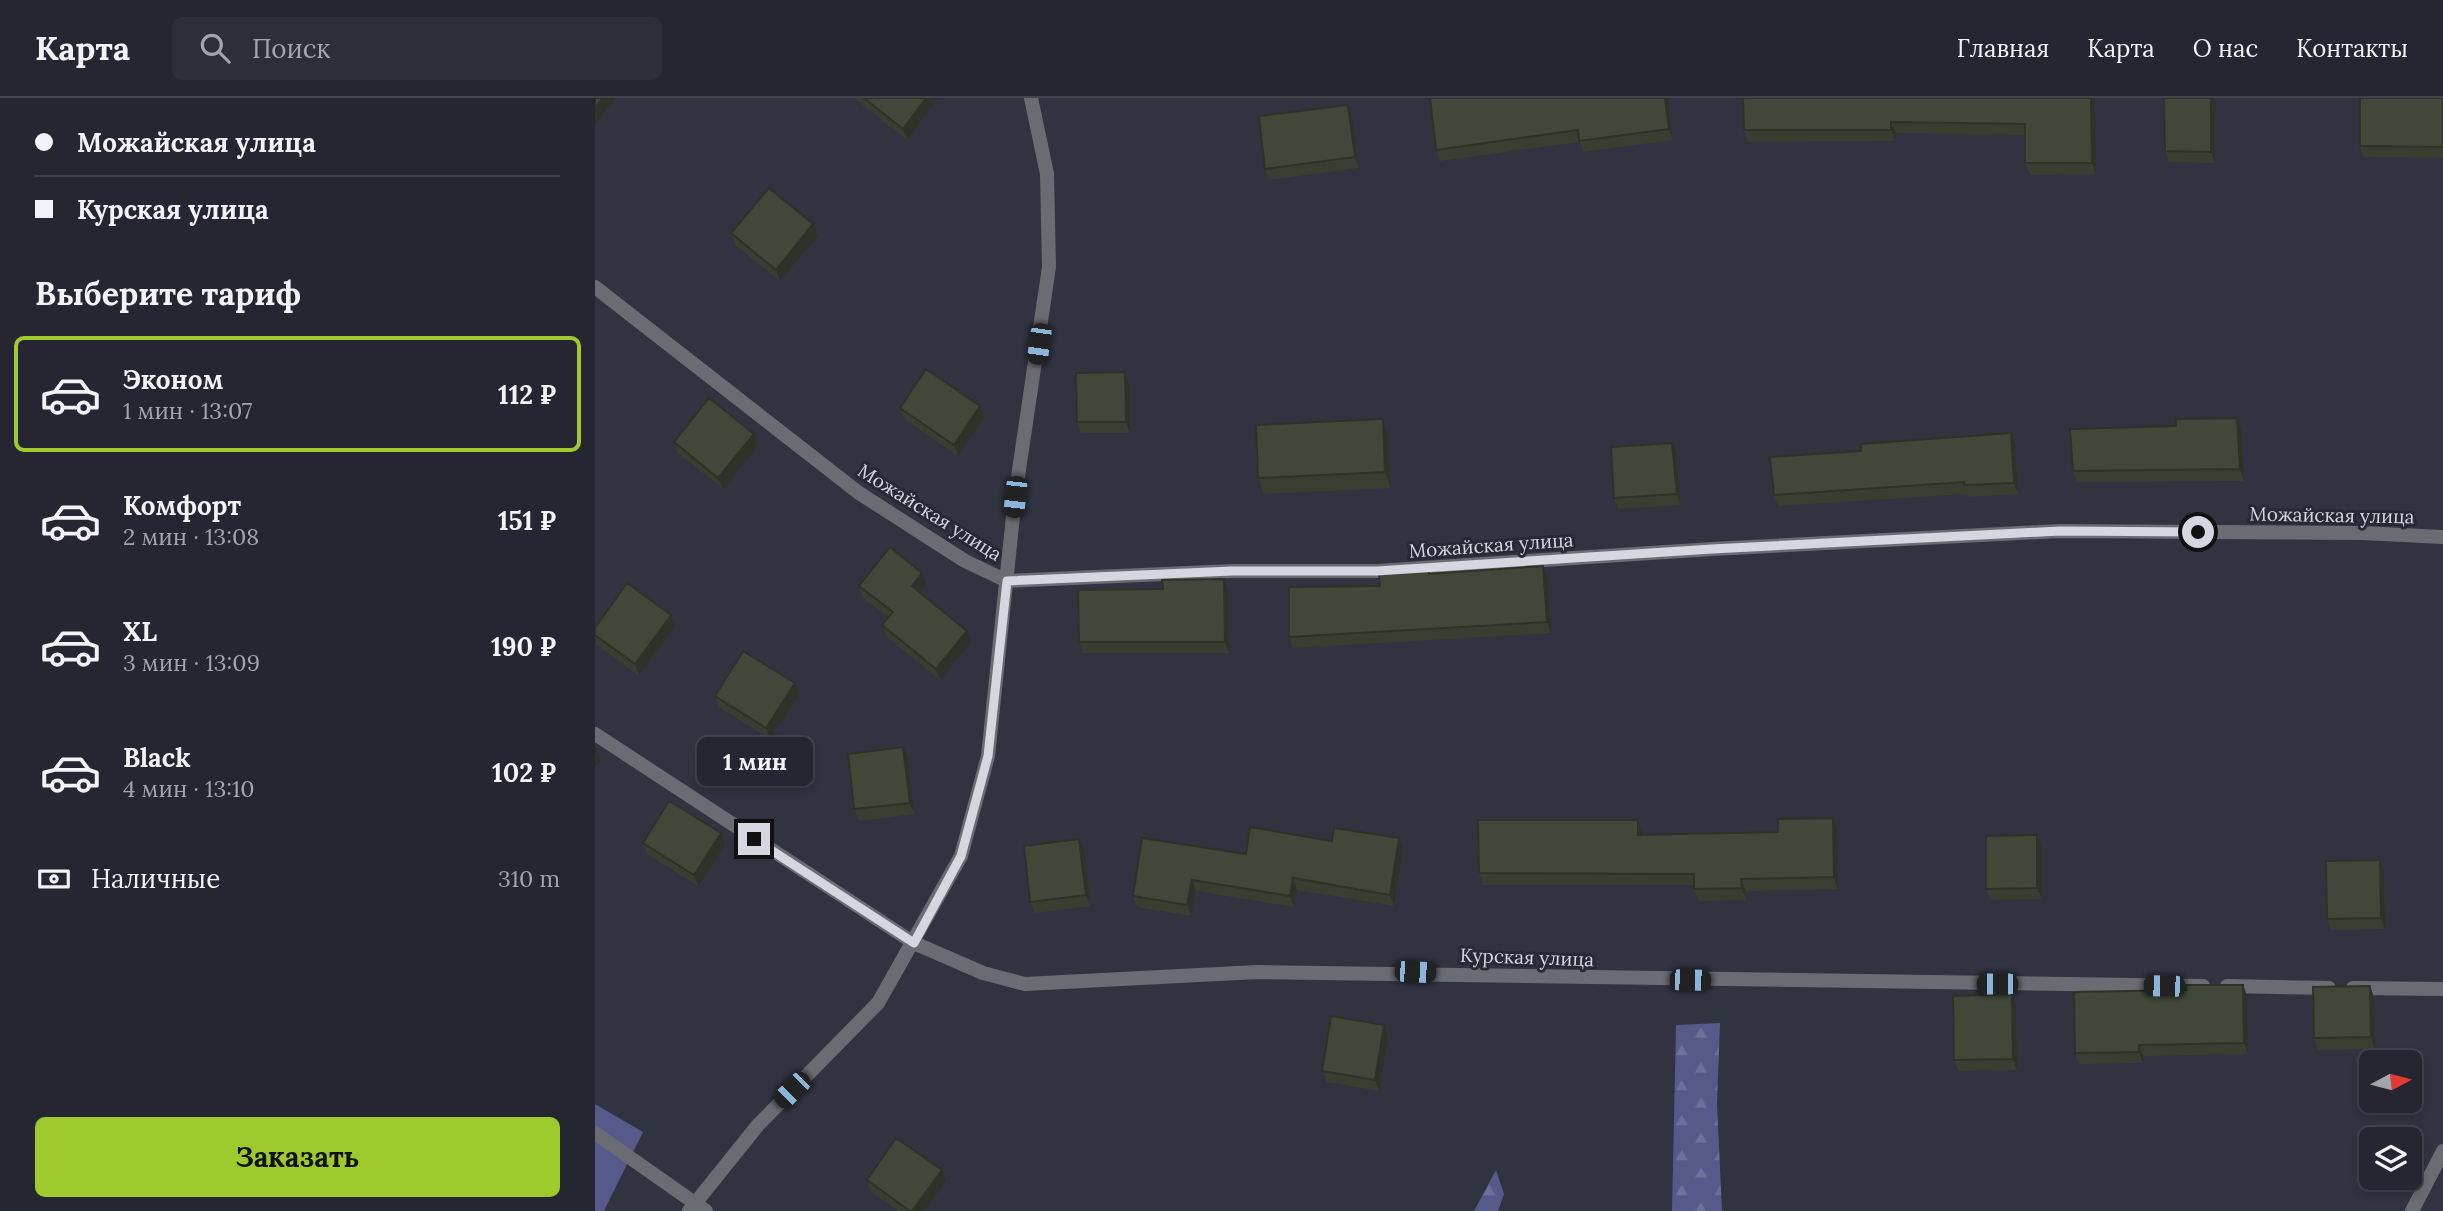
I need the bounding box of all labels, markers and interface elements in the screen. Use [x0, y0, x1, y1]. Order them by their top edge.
search box [172, 17, 662, 80]
text: Карта [35, 27, 130, 69]
icon: search [196, 29, 234, 67]
text: Поиск [252, 32, 331, 65]
text: Главная [1957, 33, 2049, 64]
text: Карта [2087, 33, 2155, 64]
text: О нас [2193, 33, 2258, 64]
text: Контакты [2296, 33, 2408, 64]
text: Можайская улица [77, 126, 316, 159]
text: Курская улица [77, 193, 269, 226]
text: Выберите тариф [35, 273, 301, 314]
car [1026, 322, 1053, 366]
icon: car [39, 363, 102, 426]
text: Эконом [123, 363, 223, 396]
text: 112 ₽ [498, 378, 556, 411]
text: 1 мин · 13:07 [123, 396, 252, 425]
street label: Можайская улица [854, 458, 1007, 566]
car [1003, 475, 1028, 519]
icon: car [39, 489, 102, 552]
text: Комфорт [123, 489, 241, 522]
street label: Можайская улица [2249, 502, 2415, 528]
text: 151 ₽ [498, 504, 556, 537]
route start [2182, 516, 2214, 548]
text: 2 мин · 13:08 [123, 522, 259, 551]
street label: Можайская улица [1408, 527, 1574, 563]
icon: car [39, 615, 102, 678]
text: XL [123, 615, 157, 648]
text: 190 ₽ [491, 630, 556, 663]
text: 3 мин · 13:09 [123, 648, 260, 677]
callout: 1 мин [696, 738, 812, 786]
icon: car [39, 741, 102, 804]
text: Black [123, 741, 191, 774]
text: 1 мин [723, 747, 787, 776]
text: 102 ₽ [492, 756, 556, 789]
text: 4 мин · 13:10 [123, 774, 255, 803]
route end [738, 823, 770, 855]
icon: cash [35, 860, 73, 898]
text: Наличные [91, 862, 220, 895]
text: 310 m [498, 864, 560, 893]
street label: Курская улица [1460, 943, 1595, 971]
car [1394, 961, 1437, 983]
car [1669, 969, 1712, 991]
car [1977, 974, 2019, 995]
car [2143, 975, 2186, 997]
north arrow [2359, 1050, 2422, 1113]
map controls [2359, 1050, 2422, 1190]
car [770, 1068, 815, 1112]
button: Заказать [35, 1117, 560, 1197]
button: layers [2359, 1127, 2422, 1190]

